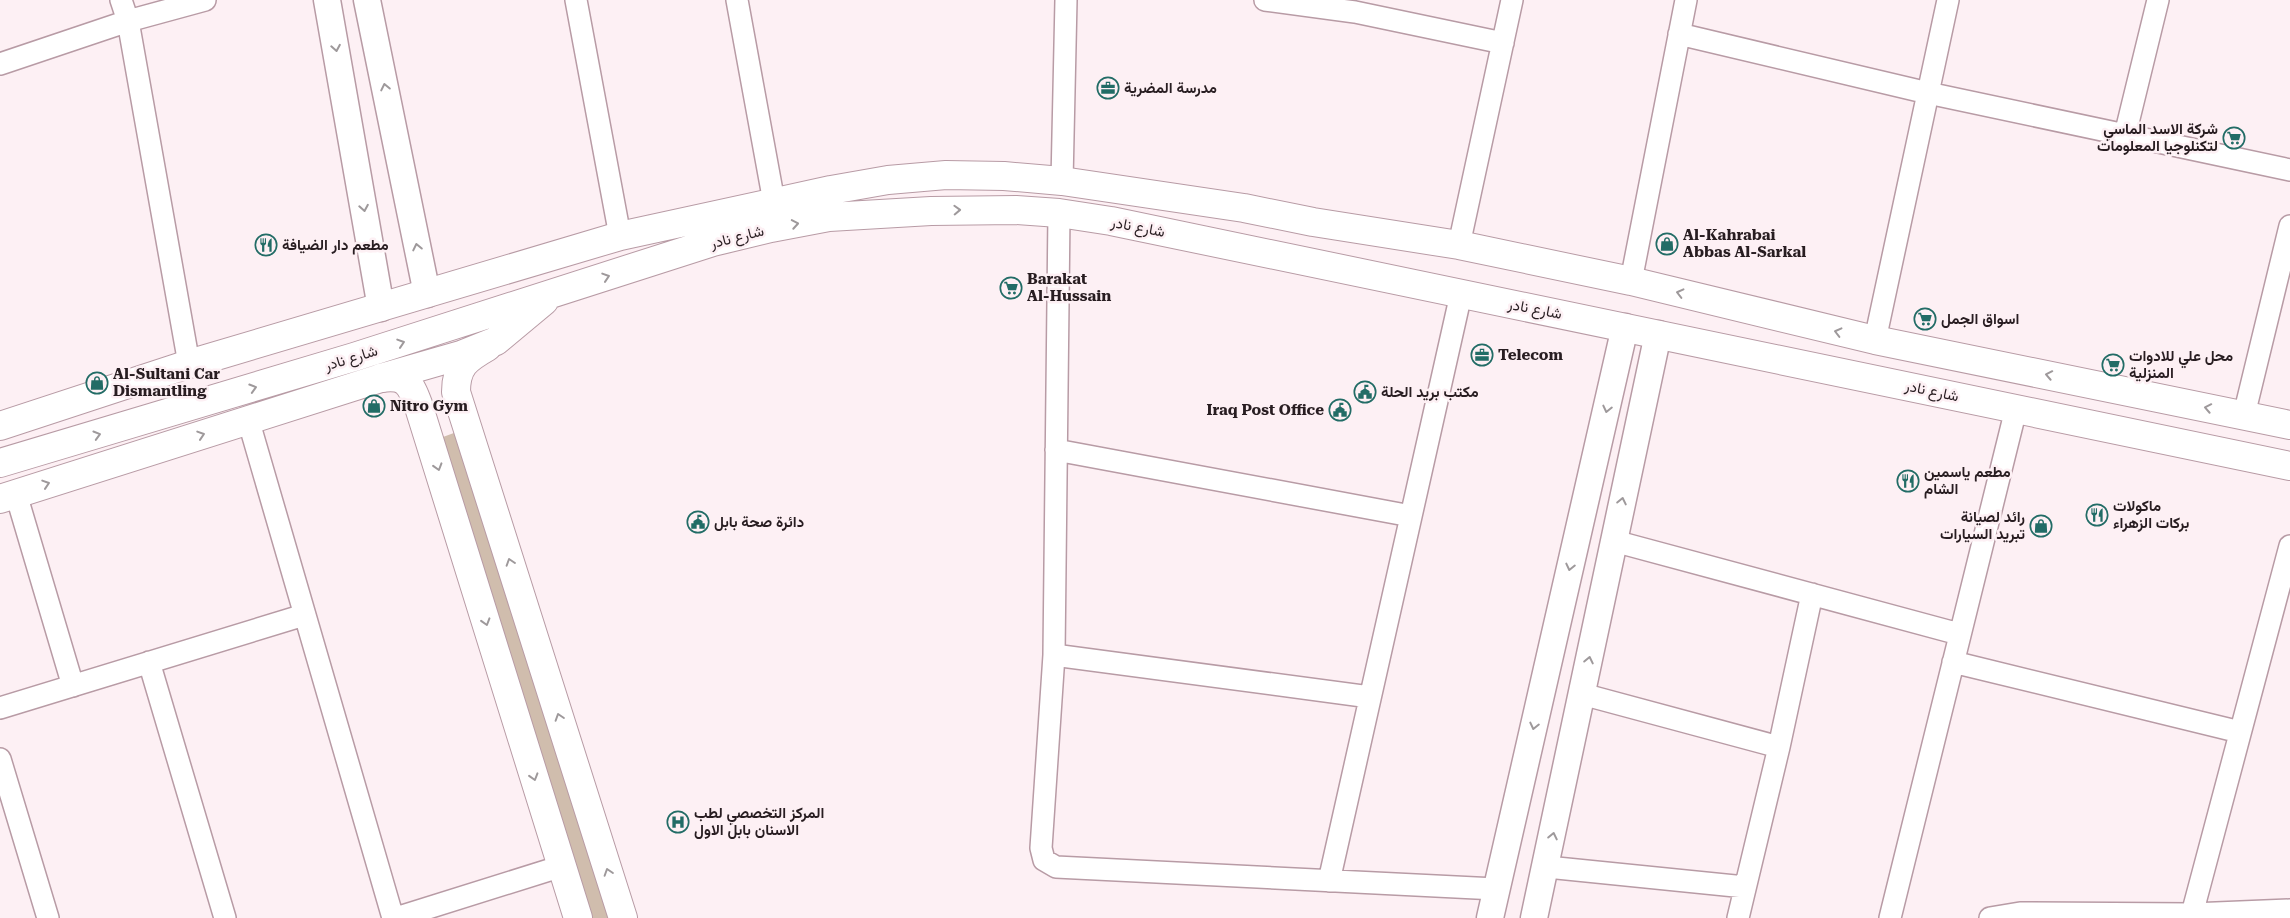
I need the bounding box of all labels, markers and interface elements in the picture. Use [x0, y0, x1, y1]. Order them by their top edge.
one-way arrow [330, 44, 340, 52]
office icon: مدرسة المضرية [1096, 76, 1120, 100]
place label: مدرسة المضرية [1124, 79, 1217, 97]
one-way arrow [380, 83, 391, 92]
place label: شركة الاسد الماسي لتكنلوجيا المعلومات [2097, 120, 2218, 155]
supermarket icon: شركة الاسد الماسي لتكنلوجيا المعلومات [2222, 126, 2246, 150]
one-way arrow [358, 204, 368, 212]
one-way arrow [954, 205, 961, 215]
street label: شارع نادر [1108, 213, 1167, 243]
one-way arrow [791, 219, 800, 229]
street label: شارع نادر [707, 222, 766, 255]
place label: Al-Kahrabai Abbas Al-Sarkal [1683, 226, 1806, 261]
shop icon: Al-Kahrabai Abbas Al-Sarkal [1655, 232, 1679, 256]
restaurant icon: مطعم دار الضيافة [254, 233, 278, 257]
place label: مطعم دار الضيافة [282, 236, 389, 255]
one-way arrow [413, 242, 423, 251]
place label: Barakat Al-Hussain [1027, 270, 1111, 305]
one-way arrow [601, 273, 609, 283]
supermarket icon: Barakat Al-Hussain [999, 276, 1023, 300]
one-way arrow [1676, 288, 1685, 299]
street label: شارع نادر [1505, 295, 1564, 325]
supermarket icon: اسواق الجمل [1913, 307, 1937, 331]
place label: اسواق الجمل [1941, 310, 2019, 328]
one-way arrow [1835, 327, 1843, 337]
one-way arrow [396, 338, 404, 348]
street label: شارع نادر [321, 341, 380, 377]
office icon: Telecom [1470, 343, 1494, 367]
place label: Telecom [1498, 346, 1564, 364]
place label: محل علي للادوات المنزلية [2129, 347, 2233, 382]
supermarket icon: محل علي للادوات المنزلية [2101, 353, 2125, 377]
place label: Al-Sultani Car Dismantling [113, 365, 220, 400]
shop icon: Al-Sultani Car Dismantling [85, 371, 109, 395]
one-way arrow [2044, 371, 2053, 381]
street label: شارع نادر [1902, 376, 1961, 407]
public building icon: مكتب بريد الحلة [1353, 380, 1377, 404]
place label: مكتب بريد الحلة [1381, 383, 1479, 401]
one-way arrow [248, 384, 257, 394]
shop icon: Nitro Gym [362, 394, 386, 418]
place label: Nitro Gym [390, 397, 469, 415]
public building icon: Iraq Post Office [1328, 398, 1352, 422]
place label: Iraq Post Office [1206, 401, 1324, 419]
one-way arrow [2204, 403, 2212, 413]
one-way arrow [1602, 405, 1613, 413]
one-way arrow [93, 430, 102, 441]
one-way arrow [196, 430, 205, 440]
one-way arrow [432, 462, 442, 471]
place label: مطعم ياسمين الشام [1924, 463, 2011, 499]
restaurant icon: مطعم ياسمين الشام [1896, 469, 1920, 493]
one-way arrow [42, 480, 50, 490]
one-way arrow [1617, 497, 1627, 505]
place label: ماكولات بركات الزهراء [2113, 497, 2189, 532]
restaurant icon: ماكولات بركات الزهراء [2085, 503, 2109, 527]
place label: رائد لصيانة تبريد السيارات [1940, 508, 2025, 543]
public building icon: دائرة صحة بابل [686, 510, 710, 534]
place label: دائرة صحة بابل [714, 513, 804, 531]
shop icon: رائد لصيانة تبريد السيارات [2029, 514, 2053, 538]
one-way arrow [505, 558, 515, 567]
one-way arrow [1565, 563, 1576, 572]
one-way arrow [480, 618, 490, 626]
one-way arrow [1583, 656, 1594, 664]
one-way arrow [555, 713, 565, 721]
one-way arrow [1529, 721, 1540, 730]
one-way arrow [529, 773, 539, 781]
place label: المركز التخصصي لطب الاسنان بابل الاول [694, 804, 824, 839]
hospital icon: المركز التخصصي لطب الاسنان بابل الاول [666, 810, 690, 834]
one-way arrow [1547, 832, 1558, 841]
one-way arrow [604, 868, 614, 876]

